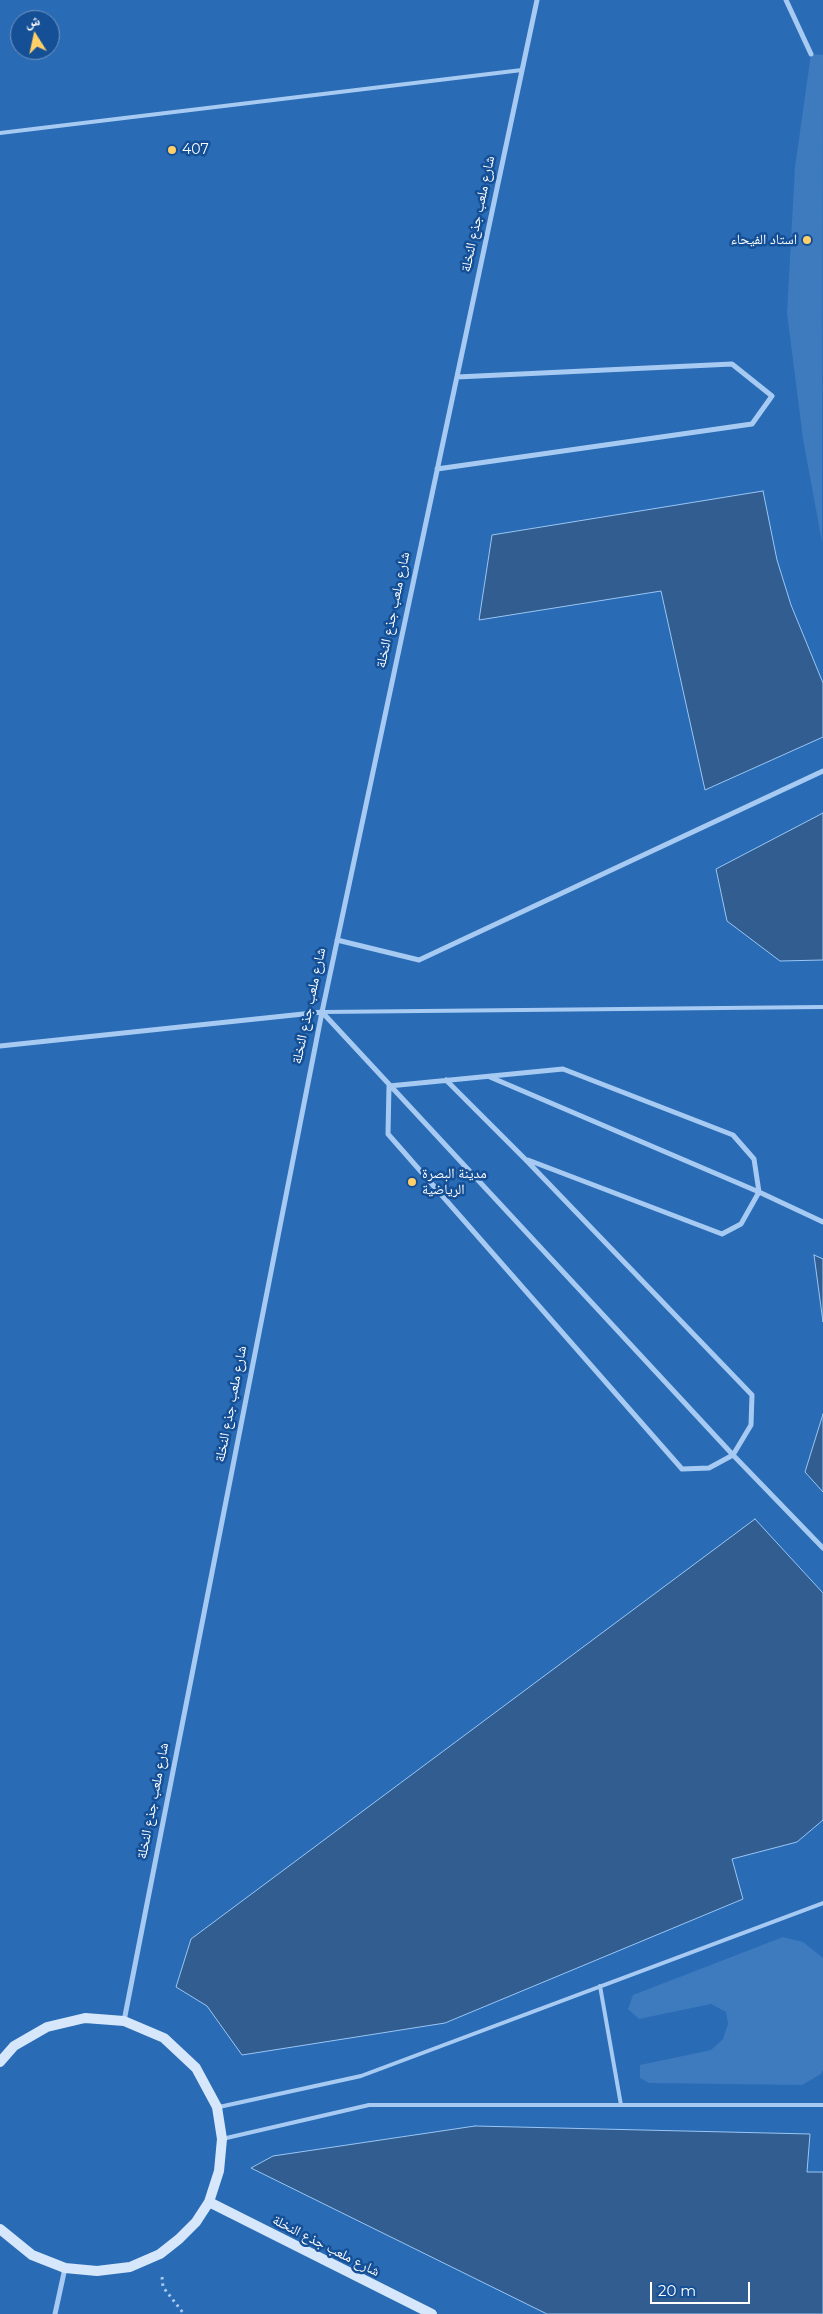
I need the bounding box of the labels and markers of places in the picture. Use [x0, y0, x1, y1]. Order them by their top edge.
place label: 407 [182, 142, 209, 158]
marker: 407 [166, 144, 178, 156]
place label: استاد الفيحاء [731, 232, 797, 248]
marker: استاد الفيحاء [801, 234, 813, 246]
place label: مدينة البصرة الرياضية [422, 1166, 487, 1198]
marker: مدينة البصرة الرياضية [406, 1176, 418, 1188]

